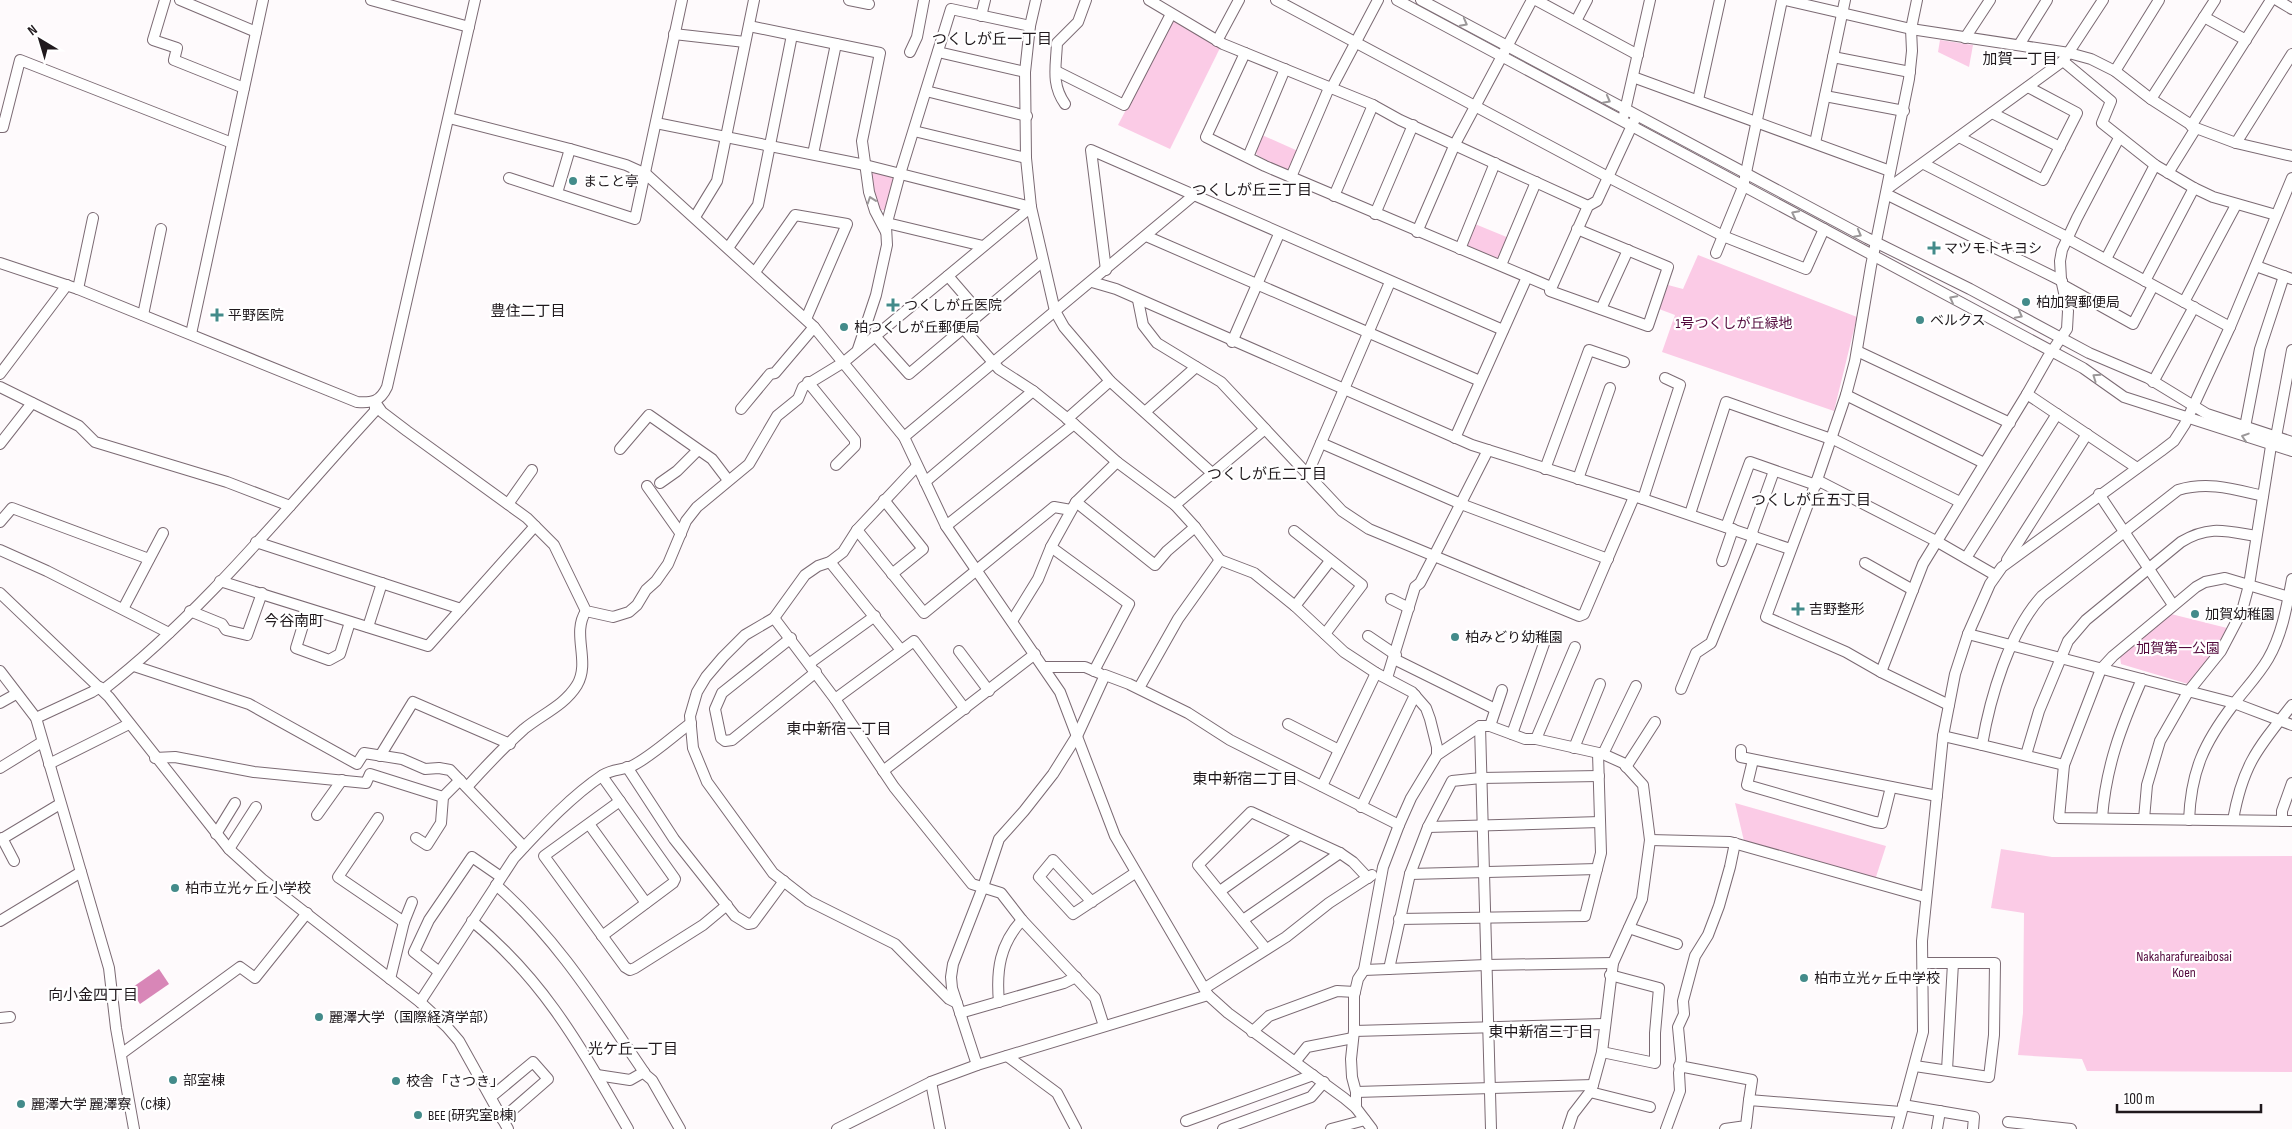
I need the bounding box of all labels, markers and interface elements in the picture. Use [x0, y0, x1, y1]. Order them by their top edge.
north arrow [15, 15, 65, 65]
one-way arrow [1458, 17, 1467, 27]
text: N [24, 21, 40, 39]
district label: つくしが丘一丁目 [932, 30, 1052, 49]
district label: 加賀一丁目 [1982, 50, 2058, 69]
one-way arrow [1601, 94, 1610, 104]
place label: まこと亭 [583, 173, 639, 190]
marker: まこと亭 [567, 175, 579, 187]
district label: つくしが丘三丁目 [1192, 181, 1312, 200]
one-way arrow [867, 197, 877, 205]
one-way arrow [1791, 210, 1800, 220]
one-way arrow [1853, 228, 1862, 238]
place label: マツモトキヨシ [1944, 240, 2042, 257]
marker: マツモトキヨシ [1928, 242, 1940, 254]
place label: 柏加賀郵便局 [2036, 294, 2120, 311]
one-way arrow [1949, 295, 1958, 305]
marker: 柏加賀郵便局 [2020, 296, 2032, 308]
place label: つくしが丘医院 [904, 297, 1002, 314]
marker: つくしが丘医院 [886, 298, 900, 312]
district label: 豊住二丁目 [490, 302, 566, 321]
place label: 平野医院 [228, 307, 284, 324]
marker: 平野医院 [210, 308, 224, 322]
one-way arrow [2014, 309, 2023, 319]
place label: ベルクス [1930, 312, 1986, 329]
marker: ベルクス [1914, 314, 1926, 326]
park label: 1号つくしが丘緑地 [1676, 315, 1792, 332]
place label: 柏つくしが丘郵便局 [854, 319, 980, 336]
marker: 柏つくしが丘郵便局 [838, 321, 850, 333]
one-way arrow [2092, 374, 2101, 383]
one-way arrow [2242, 433, 2250, 443]
district label: つくしが丘二丁目 [1207, 465, 1327, 484]
district label: つくしが丘五丁目 [1751, 491, 1871, 510]
place label: 吉野整形 [1809, 601, 1865, 618]
marker: 吉野整形 [1791, 602, 1805, 616]
place label: 加賀幼稚園 [2205, 606, 2275, 623]
marker: 加賀幼稚園 [2189, 608, 2201, 620]
district label: 今谷南町 [264, 612, 324, 631]
place label: 柏みどり幼稚園 [1465, 629, 1563, 646]
marker: 柏みどり幼稚園 [1449, 631, 1461, 643]
park label: 加賀第一公園 [2136, 640, 2220, 657]
district label: 東中新宿一丁目 [786, 720, 892, 739]
district label: 東中新宿二丁目 [1192, 770, 1298, 789]
place label: 柏市立光ヶ丘小学校 [185, 880, 311, 897]
marker: 柏市立光ヶ丘小学校 [169, 882, 181, 894]
park label: Nakaharafureaibosai Koen [2136, 948, 2232, 981]
place label: 柏市立光ヶ丘中学校 [1814, 970, 1940, 987]
marker: 柏市立光ヶ丘中学校 [1798, 972, 1810, 984]
district label: 向小金四丁目 [48, 986, 138, 1005]
place label: 麗澤大学（国際経済学部） [329, 1009, 497, 1026]
marker: 麗澤大学（国際経済学部） [313, 1011, 325, 1023]
district label: 東中新宿三丁目 [1488, 1023, 1594, 1042]
district label: 光ケ丘一丁目 [588, 1040, 678, 1059]
place label: 部室棟 [183, 1072, 225, 1089]
place label: 校舎「さつき」 [406, 1073, 504, 1090]
marker: 部室棟 [167, 1074, 179, 1086]
marker: 校舎「さつき」 [390, 1075, 402, 1087]
scale bar [2117, 1082, 2261, 1114]
text: 100 m [2124, 1090, 2155, 1109]
place label: 麗澤大学 麗澤寮（C棟） [31, 1096, 180, 1113]
marker: 麗澤大学 麗澤寮（C棟） [15, 1098, 27, 1110]
place label: BEE (研究室B棟) [428, 1107, 516, 1124]
marker: BEE (研究室B棟) [412, 1109, 424, 1121]

